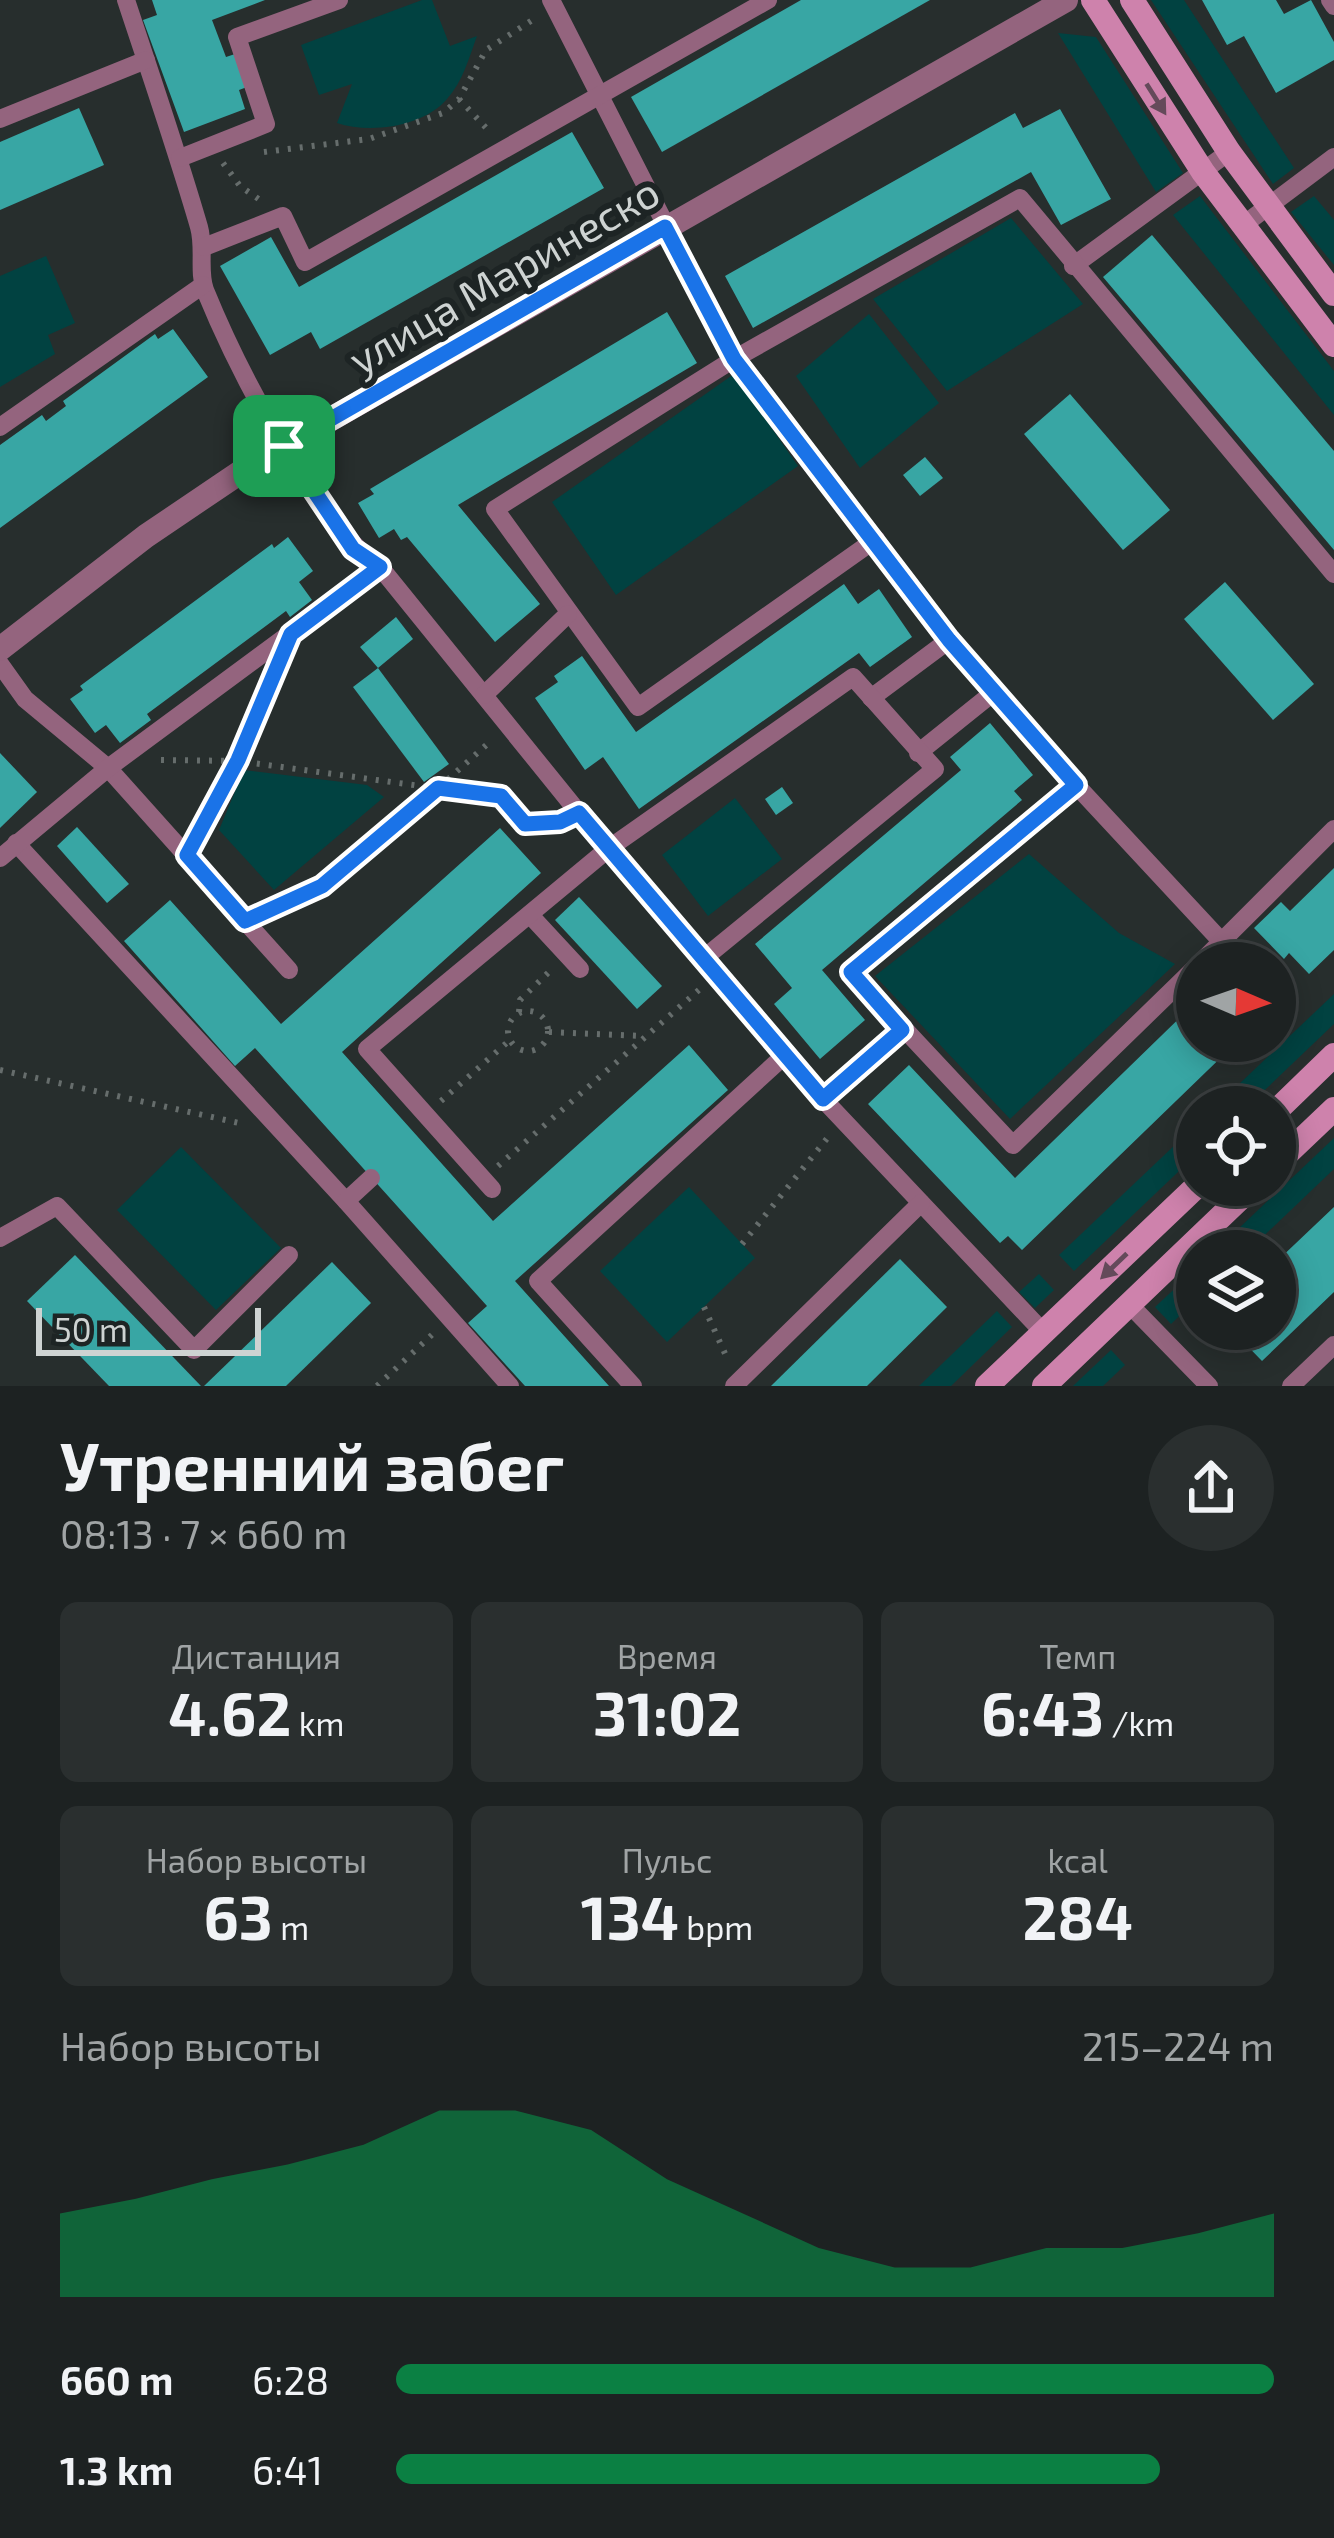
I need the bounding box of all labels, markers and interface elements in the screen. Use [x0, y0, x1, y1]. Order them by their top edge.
one-way arrow [1144, 82, 1166, 115]
street label: улица Маринеско [339, 165, 668, 384]
pin [233, 395, 335, 497]
icon: arrive [251, 413, 317, 479]
north arrow [1176, 942, 1296, 1062]
map controls [1176, 942, 1296, 1350]
button: locate [1176, 1086, 1296, 1206]
button: layers [1176, 1230, 1296, 1350]
one-way arrow [1100, 1251, 1129, 1279]
scale bar [36, 1302, 261, 1355]
text: 50 m [54, 1309, 128, 1349]
text: Утренний забег [60, 1425, 564, 1504]
button: share [1148, 1425, 1274, 1551]
text: 08:13 · 7 × 660 m [60, 1510, 347, 1557]
text: Дистанция [172, 1636, 341, 1676]
text: Время [617, 1636, 717, 1676]
text: Темп [1039, 1636, 1116, 1676]
text: 4.62 [168, 1676, 291, 1748]
text: 31:02 [593, 1676, 741, 1748]
text: 6:43 [981, 1676, 1104, 1748]
text: km [291, 1703, 344, 1743]
text: /km [1104, 1703, 1174, 1743]
text: Набор высоты [146, 1840, 367, 1880]
text: Пульс [622, 1840, 712, 1880]
text: kcal [1047, 1840, 1108, 1880]
text: 63 [203, 1880, 273, 1952]
text: 134 [581, 1880, 679, 1952]
text: 284 [1022, 1880, 1133, 1952]
text: m [273, 1907, 309, 1947]
text: bpm [679, 1907, 753, 1947]
text: Набор высоты [60, 2022, 321, 2069]
text: 215–224 m [1082, 2022, 1274, 2069]
text: 660 m [60, 2356, 173, 2403]
text: 6:28 [252, 2356, 329, 2403]
text: 1.3 km [60, 2446, 173, 2493]
text: 6:41 [252, 2446, 323, 2493]

